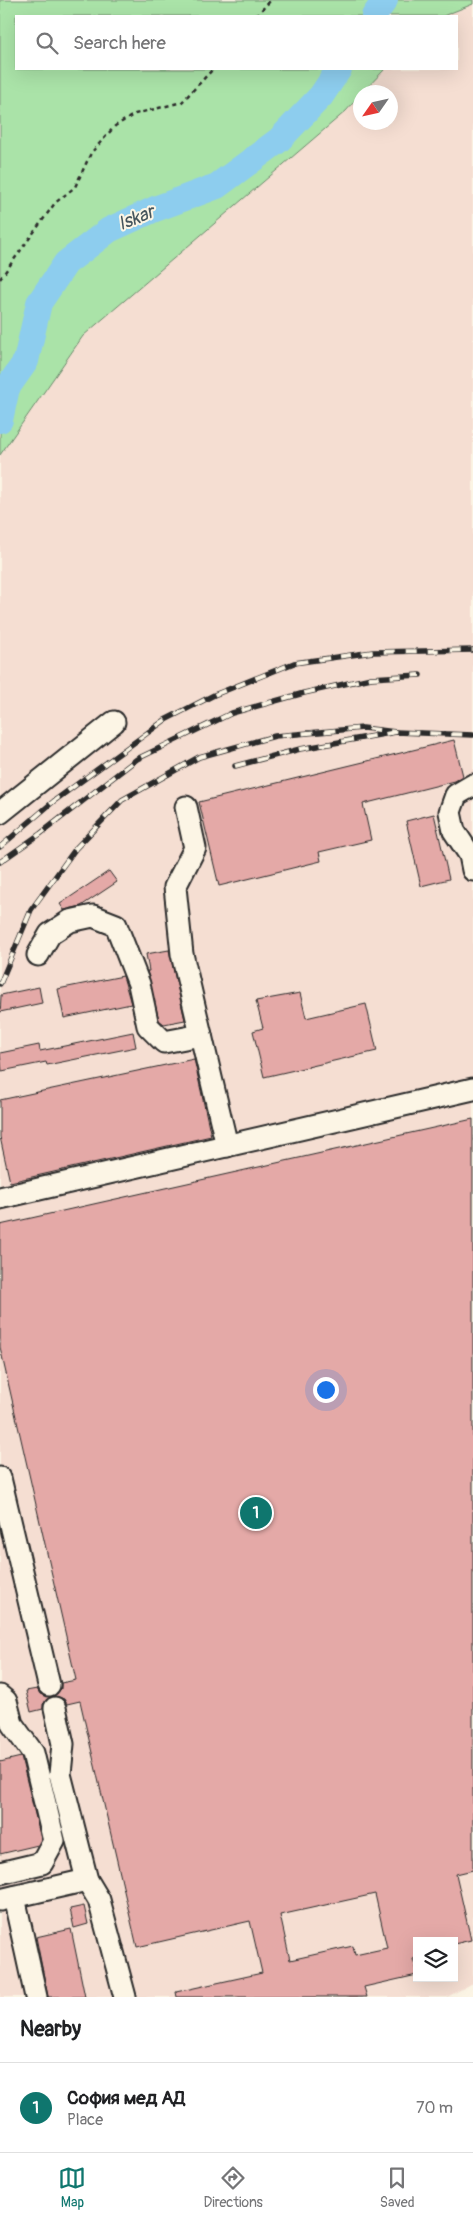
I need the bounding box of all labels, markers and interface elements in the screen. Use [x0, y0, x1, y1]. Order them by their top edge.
search box [15, 15, 458, 70]
icon: search [33, 29, 61, 57]
text: Search here [73, 31, 166, 55]
north arrow [353, 85, 398, 130]
water label: Iskar [114, 199, 160, 236]
your location [313, 1377, 339, 1403]
pin: 1 [240, 1494, 272, 1532]
map controls [413, 1937, 458, 1982]
button: layers [413, 1937, 458, 1982]
text: Nearby [20, 2016, 81, 2043]
text: София мед АД [67, 2086, 185, 2110]
text: 1 [33, 2098, 39, 2118]
text: 70 m [416, 2098, 453, 2118]
text: Place [67, 2110, 103, 2130]
tab: Map [58, 2164, 86, 2211]
tab: Directions [203, 2164, 263, 2211]
tab: Saved [380, 2164, 415, 2211]

